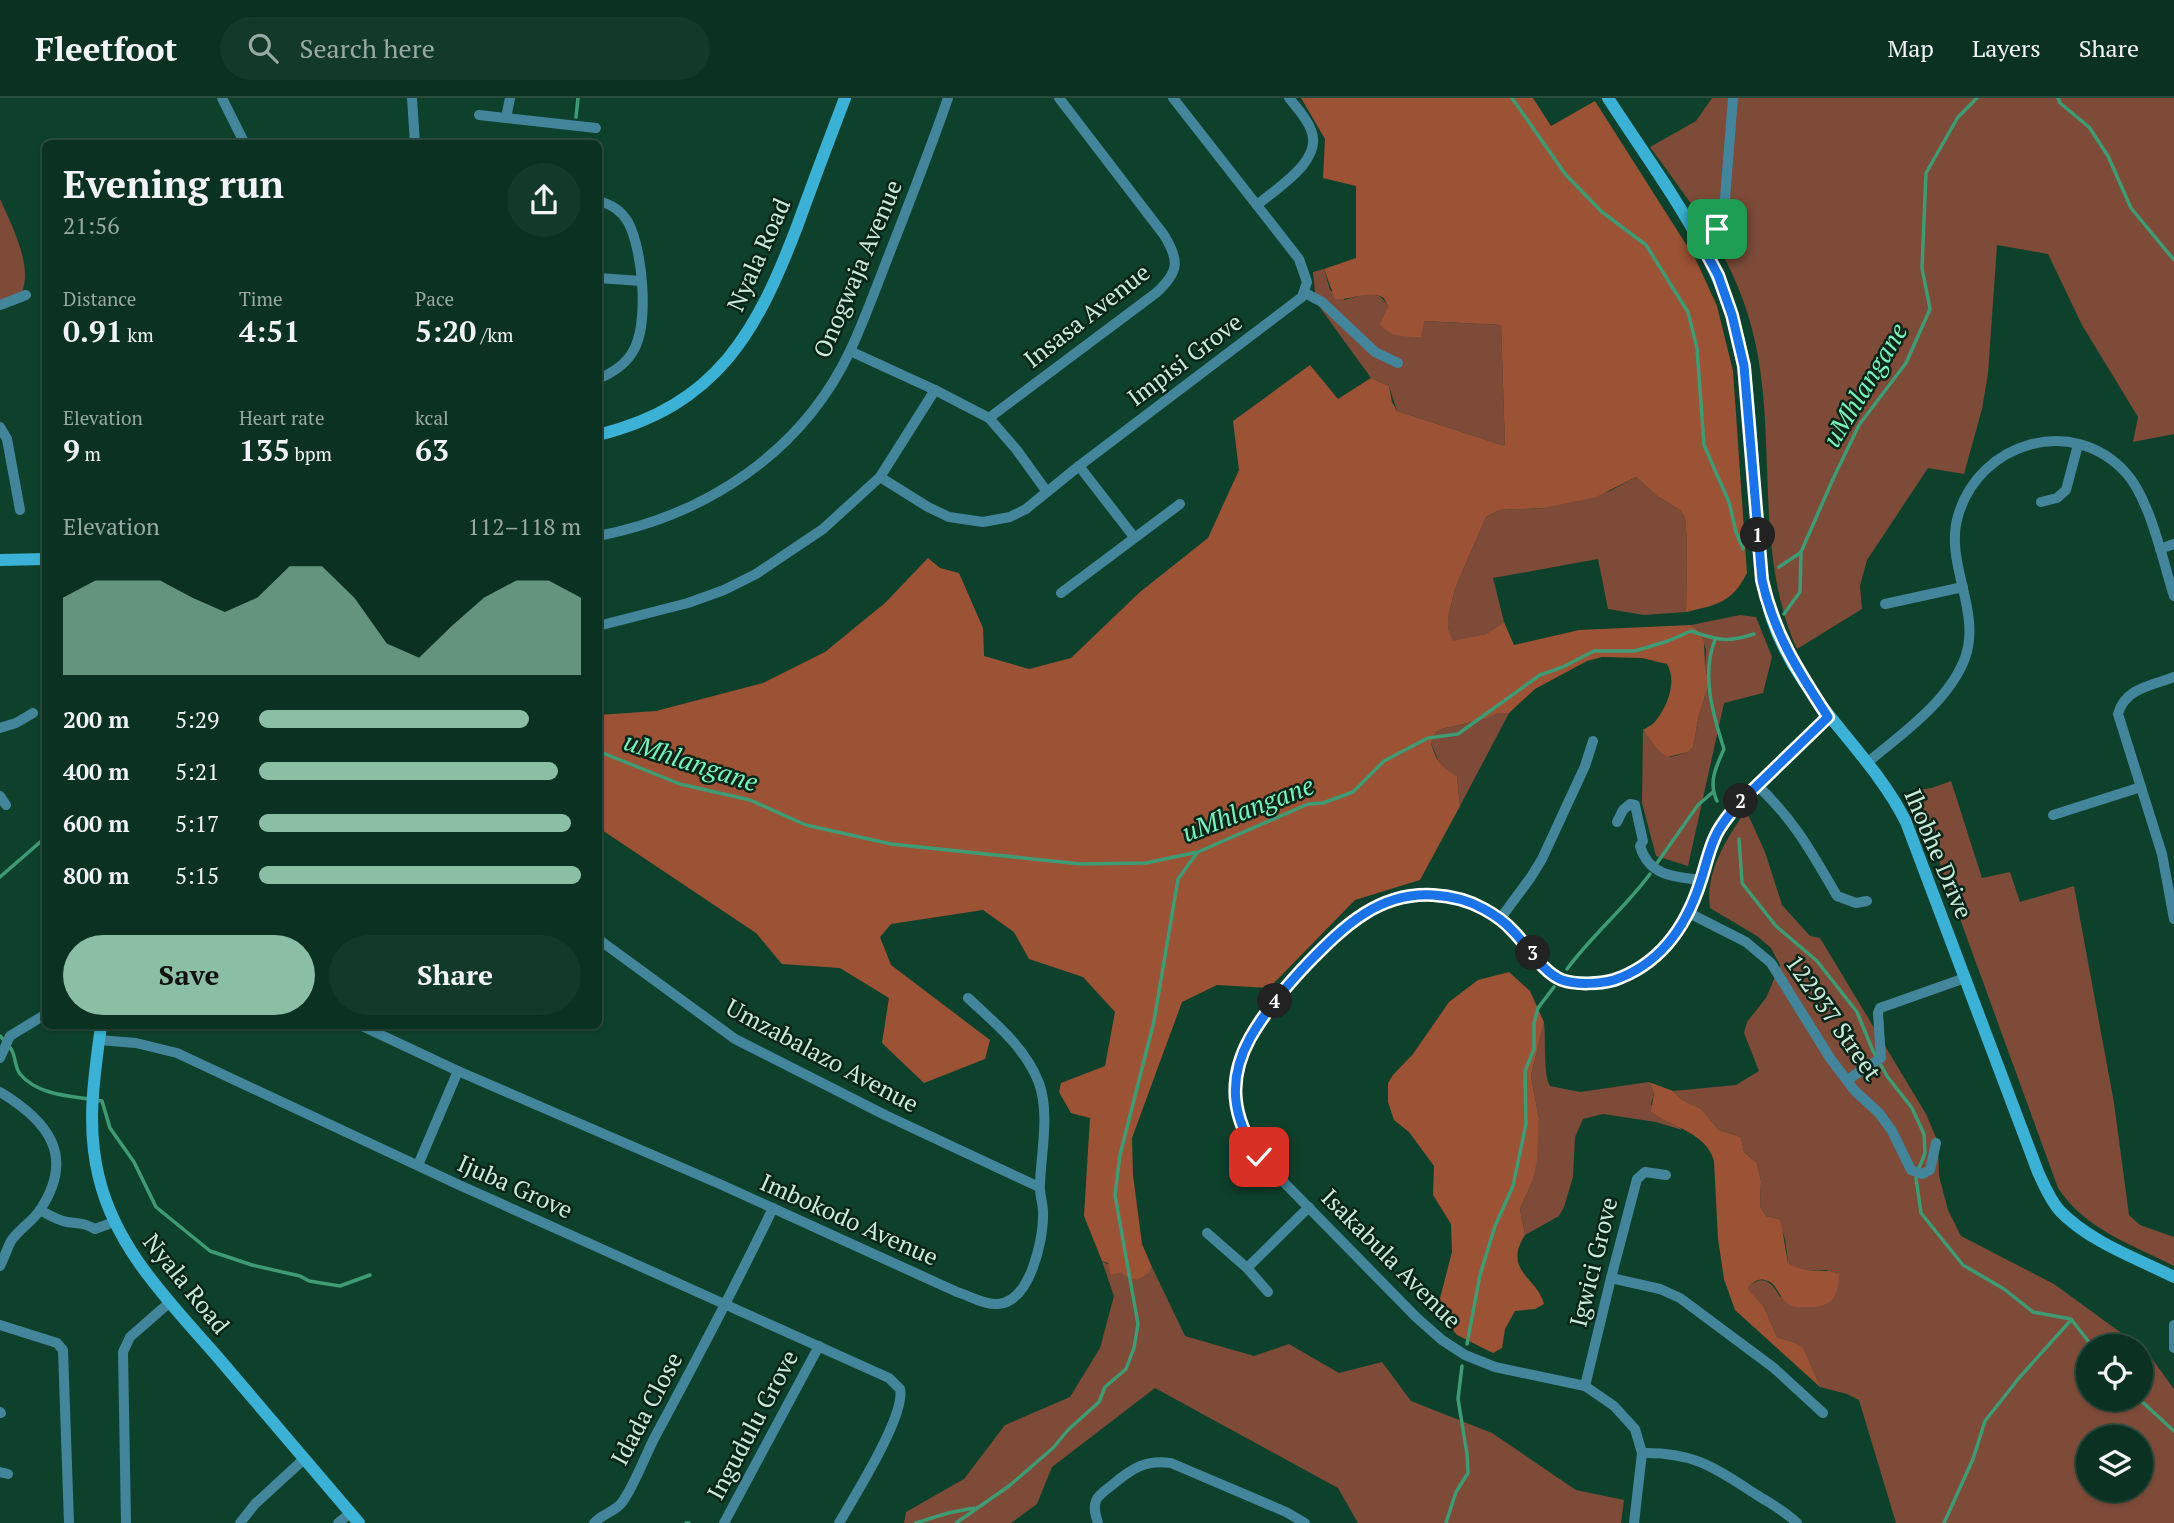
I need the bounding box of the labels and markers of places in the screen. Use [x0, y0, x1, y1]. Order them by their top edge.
pin [1687, 199, 1747, 259]
pin: 1 [1740, 518, 1776, 552]
pin: 2 [1724, 784, 1758, 818]
pin: 3 [1516, 936, 1550, 970]
pin: 4 [1258, 984, 1292, 1018]
pin [1229, 1127, 1289, 1187]

